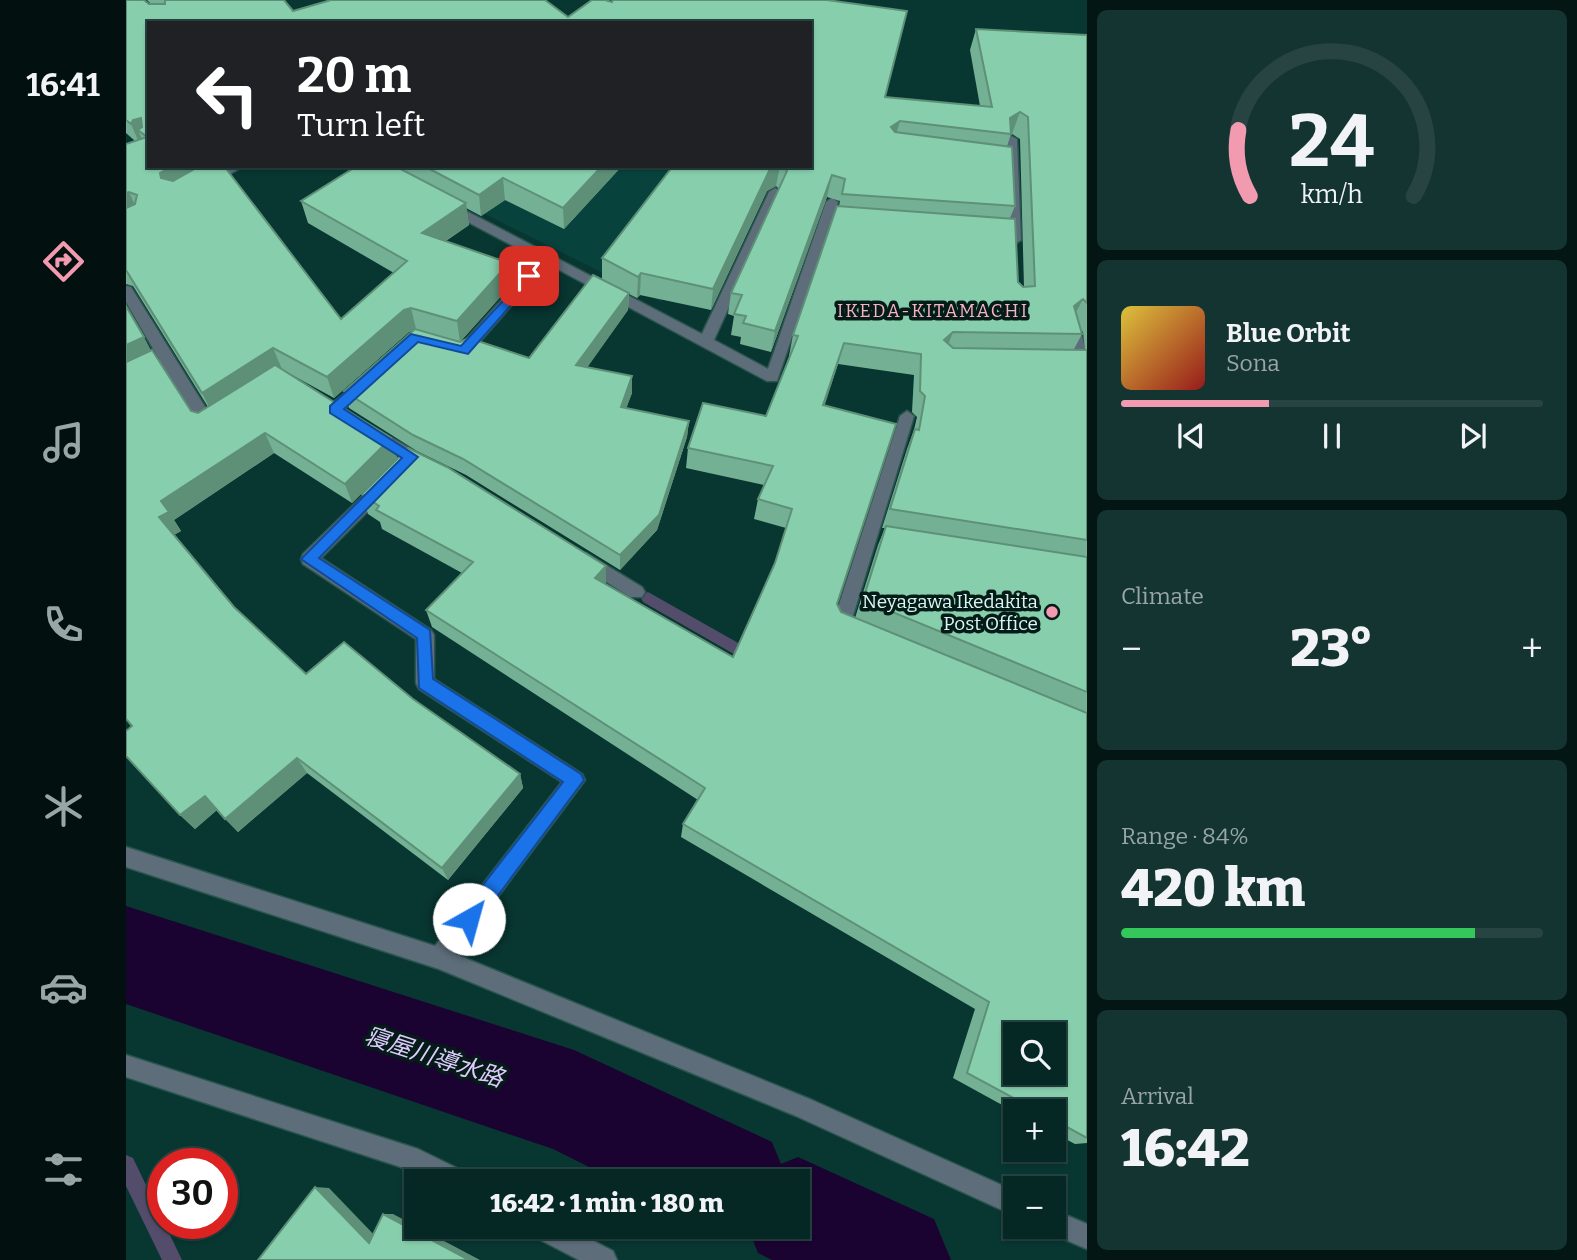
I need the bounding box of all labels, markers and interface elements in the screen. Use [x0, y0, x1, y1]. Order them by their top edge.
text: 20 m [297, 46, 411, 105]
icon: left [182, 49, 273, 140]
text: 16:41 [26, 66, 100, 104]
text: 24 [1289, 98, 1375, 185]
text: Turn left [297, 106, 425, 144]
text: km/h [1301, 180, 1363, 210]
icon: directions [39, 237, 88, 286]
pin [499, 246, 559, 306]
icon: arrive [510, 257, 548, 295]
district label: IKEDA-KITAMACHI [837, 300, 1029, 322]
text: Blue Orbit [1226, 318, 1350, 349]
text: Sona [1226, 349, 1280, 377]
icon: previous [1172, 417, 1210, 455]
icon: pause [1313, 417, 1351, 455]
icon: next [1454, 417, 1492, 455]
icon: music [39, 418, 88, 467]
text: Climate [1121, 582, 1204, 610]
place label: Neyagawa Ikedakita Post Office [862, 590, 1039, 635]
icon: phone [39, 600, 88, 649]
marker: Neyagawa Ikedakita Post Office [1044, 604, 1060, 620]
text: 23° [1290, 617, 1373, 680]
text: − [1121, 626, 1142, 672]
text: + [1521, 626, 1543, 672]
icon: climate [39, 782, 88, 831]
text: Range · 84% [1121, 822, 1249, 850]
text: 420 km [1121, 857, 1305, 920]
position arrow [432, 882, 506, 956]
icon: car [39, 963, 88, 1012]
water label: 寝屋川導水路 [361, 1021, 509, 1093]
map controls [1003, 1022, 1066, 1239]
button: search [1003, 1022, 1066, 1085]
text: Arrival [1121, 1082, 1194, 1110]
button: + [1003, 1099, 1066, 1162]
text: 16:42 [1121, 1117, 1250, 1180]
icon: filters [39, 1145, 88, 1194]
speed limit sign: 30 [147, 1148, 238, 1239]
button: − [1003, 1176, 1066, 1239]
text: 16:42 · 1 min · 180 m [490, 1188, 724, 1219]

